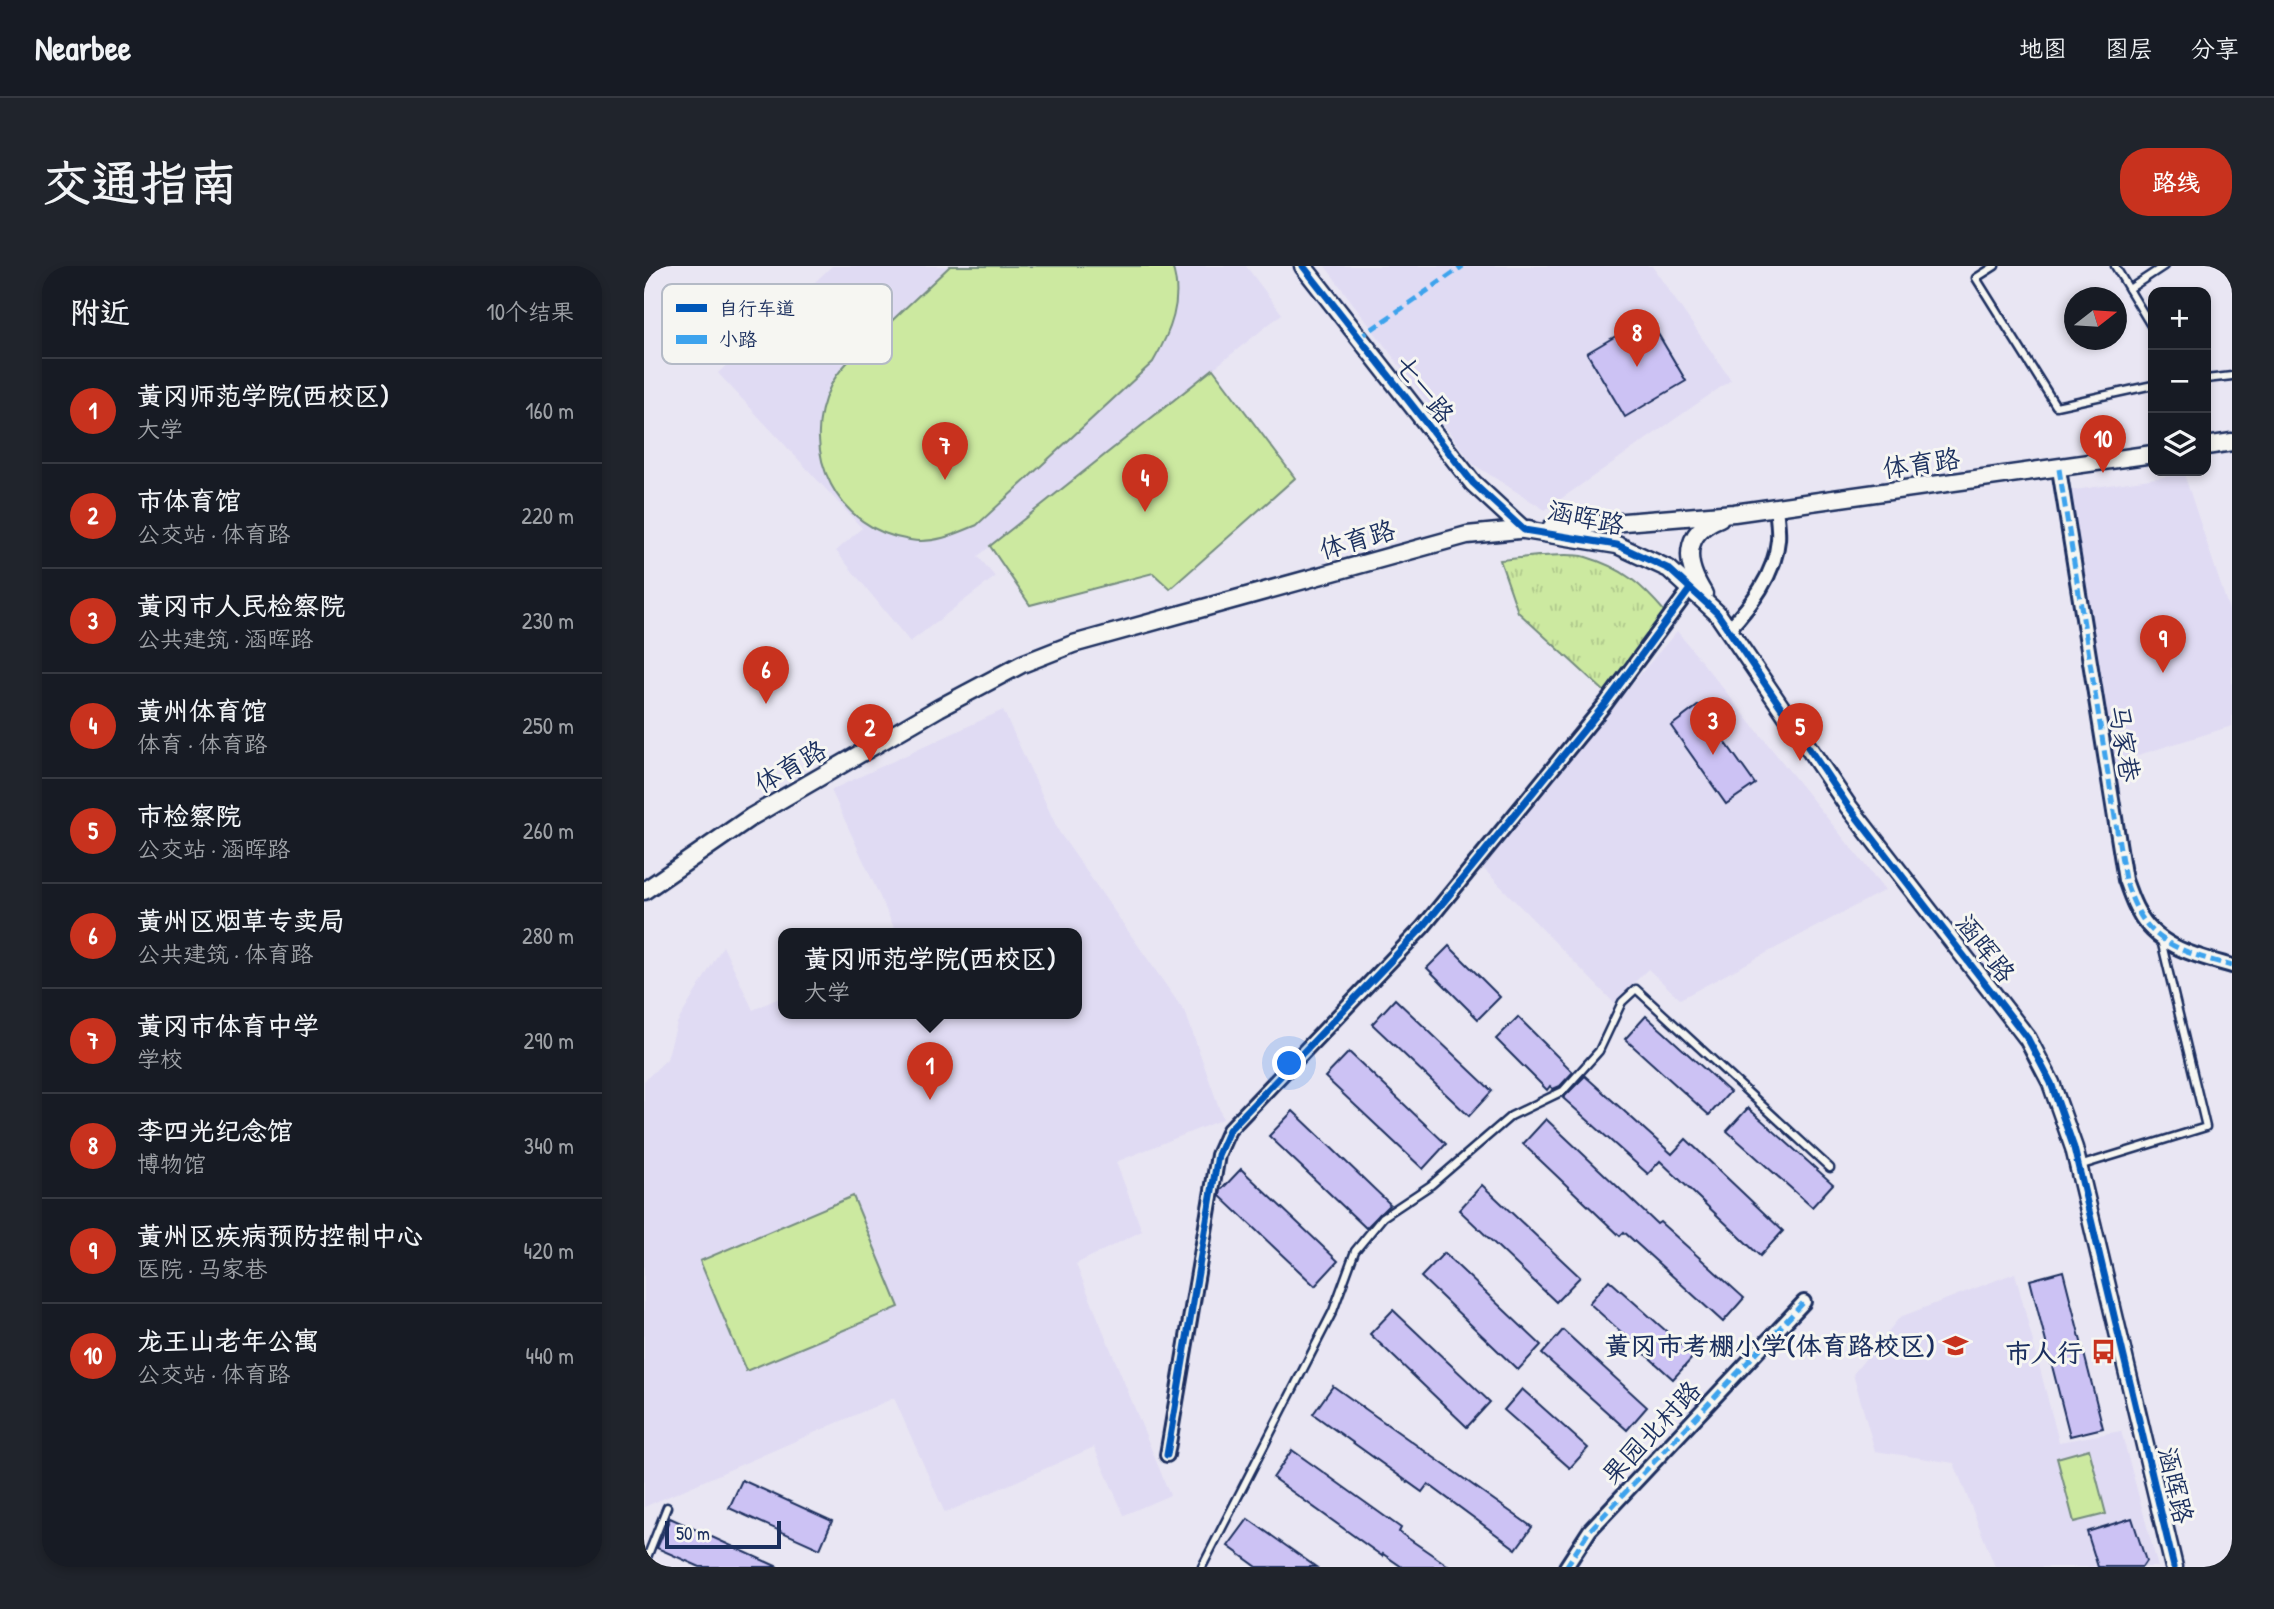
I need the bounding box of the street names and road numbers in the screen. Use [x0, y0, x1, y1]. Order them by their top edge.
street label: 七一路 [1387, 347, 1463, 431]
street label: 体育路 [1880, 440, 1962, 486]
street label: 涵晖路 [1544, 492, 1628, 542]
street label: 体育路 [1315, 511, 1399, 567]
street label: 马家巷 [2102, 702, 2148, 784]
street label: 体育路 [747, 731, 833, 801]
street label: 涵晖路 [1948, 906, 2024, 990]
street label: 果园北村路 [1594, 1373, 1708, 1491]
street label: 涵晖路 [2150, 1443, 2202, 1527]

